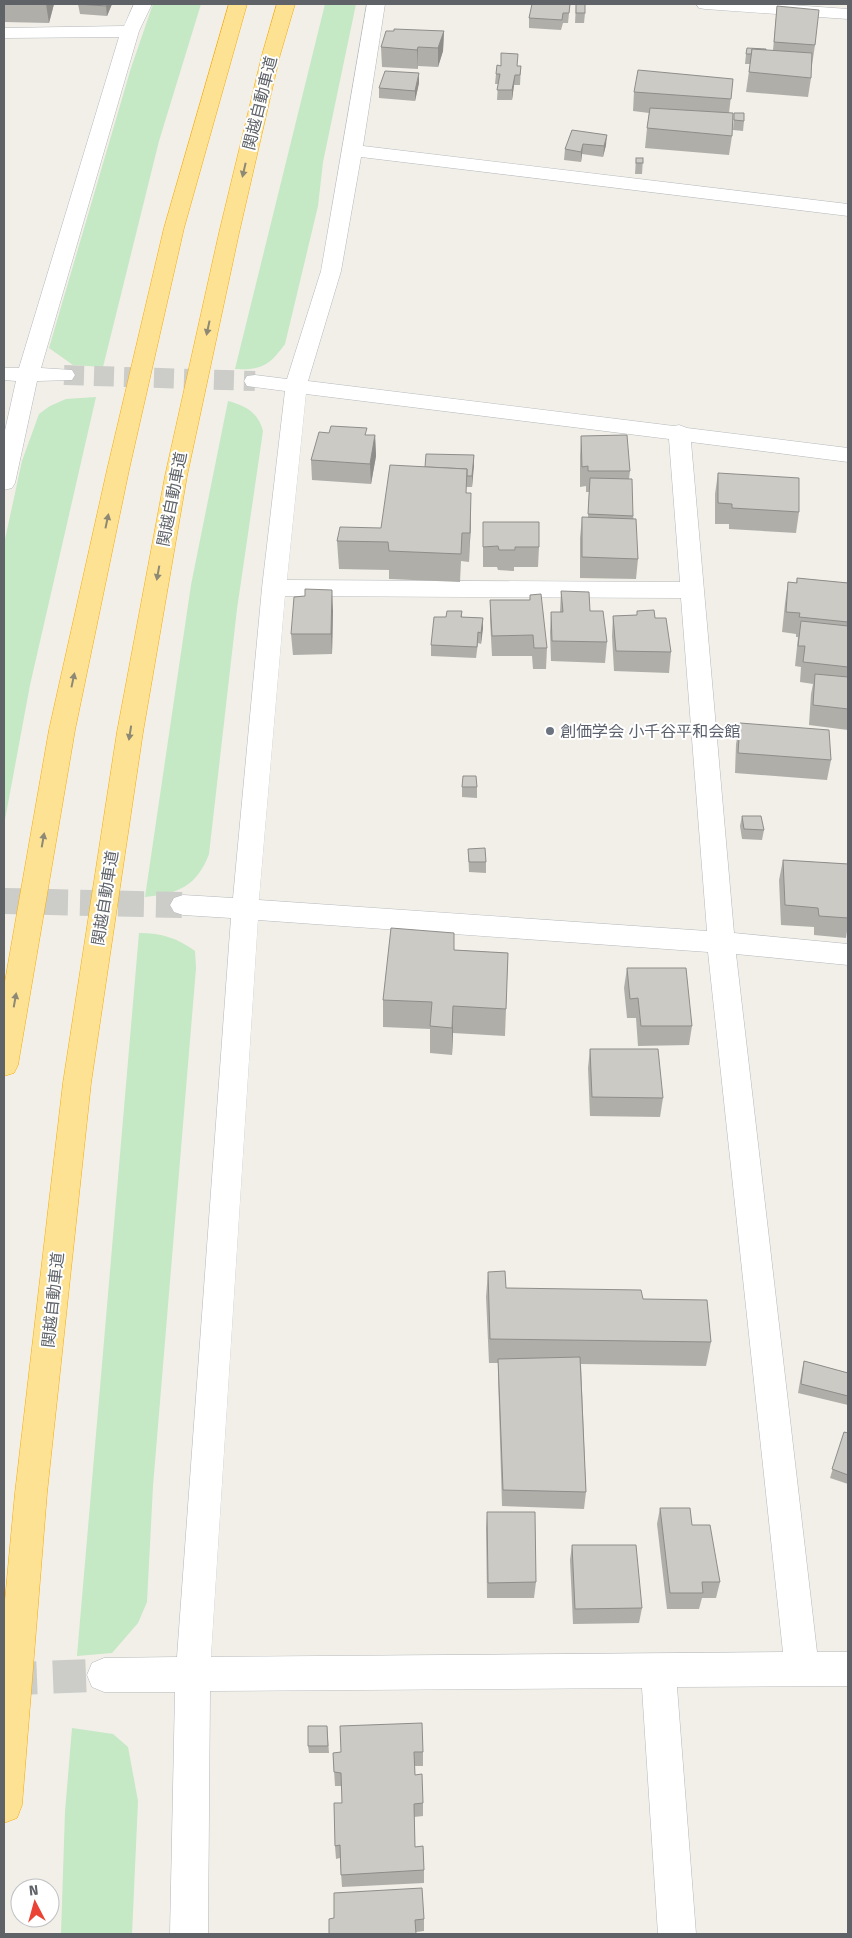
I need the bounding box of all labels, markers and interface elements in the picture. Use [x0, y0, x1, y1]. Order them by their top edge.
street label: 関越自動車道 [239, 54, 281, 152]
one-way arrow [240, 162, 248, 177]
one-way arrow [204, 321, 212, 336]
street label: 関越自動車道 [154, 450, 190, 548]
one-way arrow [103, 514, 111, 529]
one-way arrow [154, 565, 162, 581]
one-way arrow [69, 673, 77, 688]
place label: 創価学会 小千谷平和会館 [560, 722, 740, 741]
one-way arrow [125, 725, 133, 741]
marker: 創価学会 小千谷平和会館 [544, 725, 556, 737]
one-way arrow [40, 832, 48, 848]
street label: 関越自動車道 [88, 849, 122, 947]
one-way arrow [12, 992, 20, 1008]
street label: 関越自動車道 [39, 1251, 67, 1349]
north arrow [10, 1878, 60, 1928]
text: N [28, 1882, 39, 1900]

